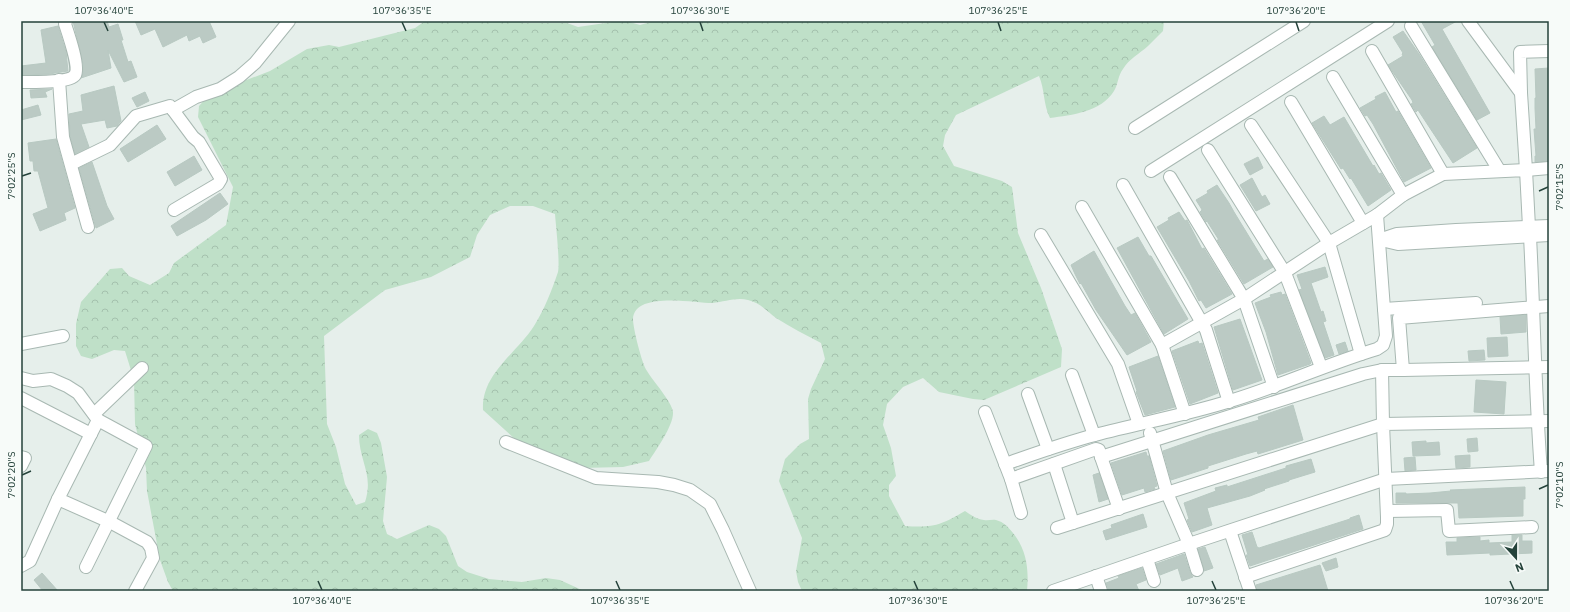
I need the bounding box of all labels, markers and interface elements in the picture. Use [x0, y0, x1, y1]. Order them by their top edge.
text: 107°36'40"E [74, 4, 134, 17]
text: 107°36'35"E [372, 4, 432, 17]
text: 107°36'30"E [670, 4, 730, 17]
text: 107°36'25"E [968, 4, 1028, 17]
text: 107°36'20"E [1266, 4, 1326, 17]
text: 7°02'25"S [5, 152, 18, 200]
text: 7°02'15"S [1553, 163, 1566, 211]
text: 7°02'20"S [5, 451, 18, 499]
text: 7°02'10"S [1553, 461, 1566, 509]
north arrow [1496, 538, 1536, 578]
text: N [1513, 559, 1526, 575]
text: 107°36'40"E [292, 594, 352, 607]
text: 107°36'35"E [590, 594, 650, 607]
text: 107°36'30"E [888, 594, 948, 607]
text: 107°36'25"E [1186, 594, 1246, 607]
text: 107°36'20"E [1484, 594, 1544, 607]

